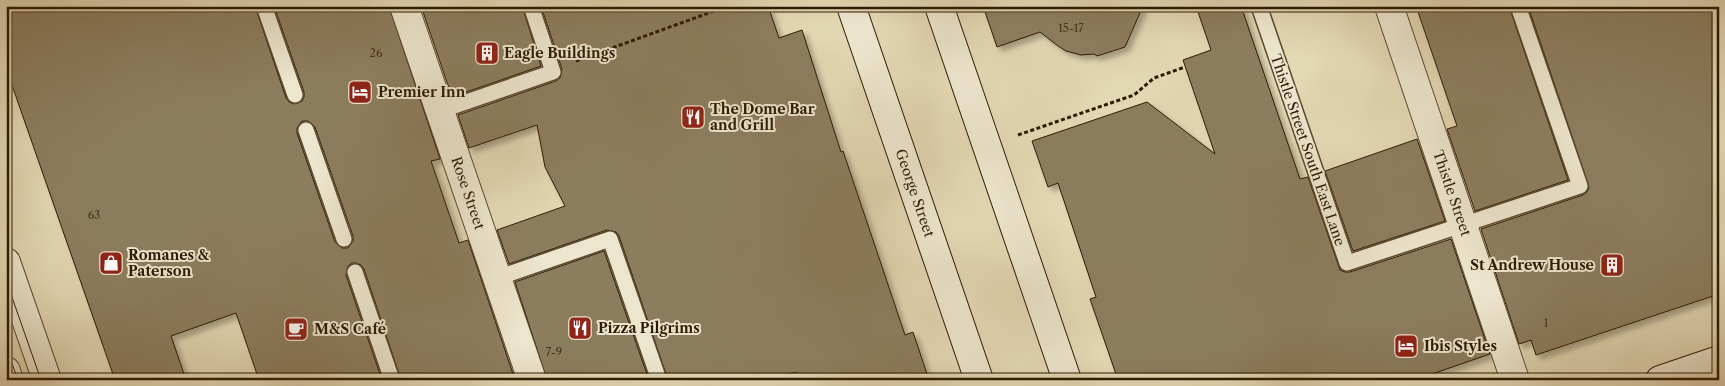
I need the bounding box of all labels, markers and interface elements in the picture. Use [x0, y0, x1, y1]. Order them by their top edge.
house number: 15-17 [1058, 21, 1084, 35]
building icon: Eagle Buildings [474, 40, 500, 66]
place label: Eagle Buildings [504, 44, 615, 62]
house number: 26 [370, 46, 383, 60]
street label: Thistle Street South East Lane [1267, 52, 1349, 248]
hotel icon: Premier Inn [347, 79, 373, 105]
place label: Premier Inn [378, 83, 466, 101]
place label: The Dome Bar and Grill [710, 100, 815, 134]
restaurant icon: The Dome Bar and Grill [680, 104, 706, 130]
street label: George Street [891, 147, 939, 240]
street label: Thistle Street [1429, 148, 1475, 238]
street label: Rose Street [447, 154, 489, 232]
house number: 63 [88, 208, 100, 222]
place label: Romanes & Paterson [128, 246, 210, 280]
shop icon: Romanes & Paterson [98, 250, 124, 276]
building icon: St Andrew House [1599, 252, 1625, 278]
place label: St Andrew House [1470, 256, 1594, 274]
restaurant icon: Pizza Pilgrims [567, 315, 593, 341]
cafe icon: M&S Café [283, 316, 309, 342]
house number: 1 [1544, 316, 1549, 330]
place label: Pizza Pilgrims [598, 319, 700, 337]
place label: M&S Café [314, 320, 386, 338]
hotel icon: Ibis Styles [1393, 333, 1419, 359]
place label: Ibis Styles [1424, 337, 1497, 355]
house number: 7-9 [546, 345, 562, 359]

